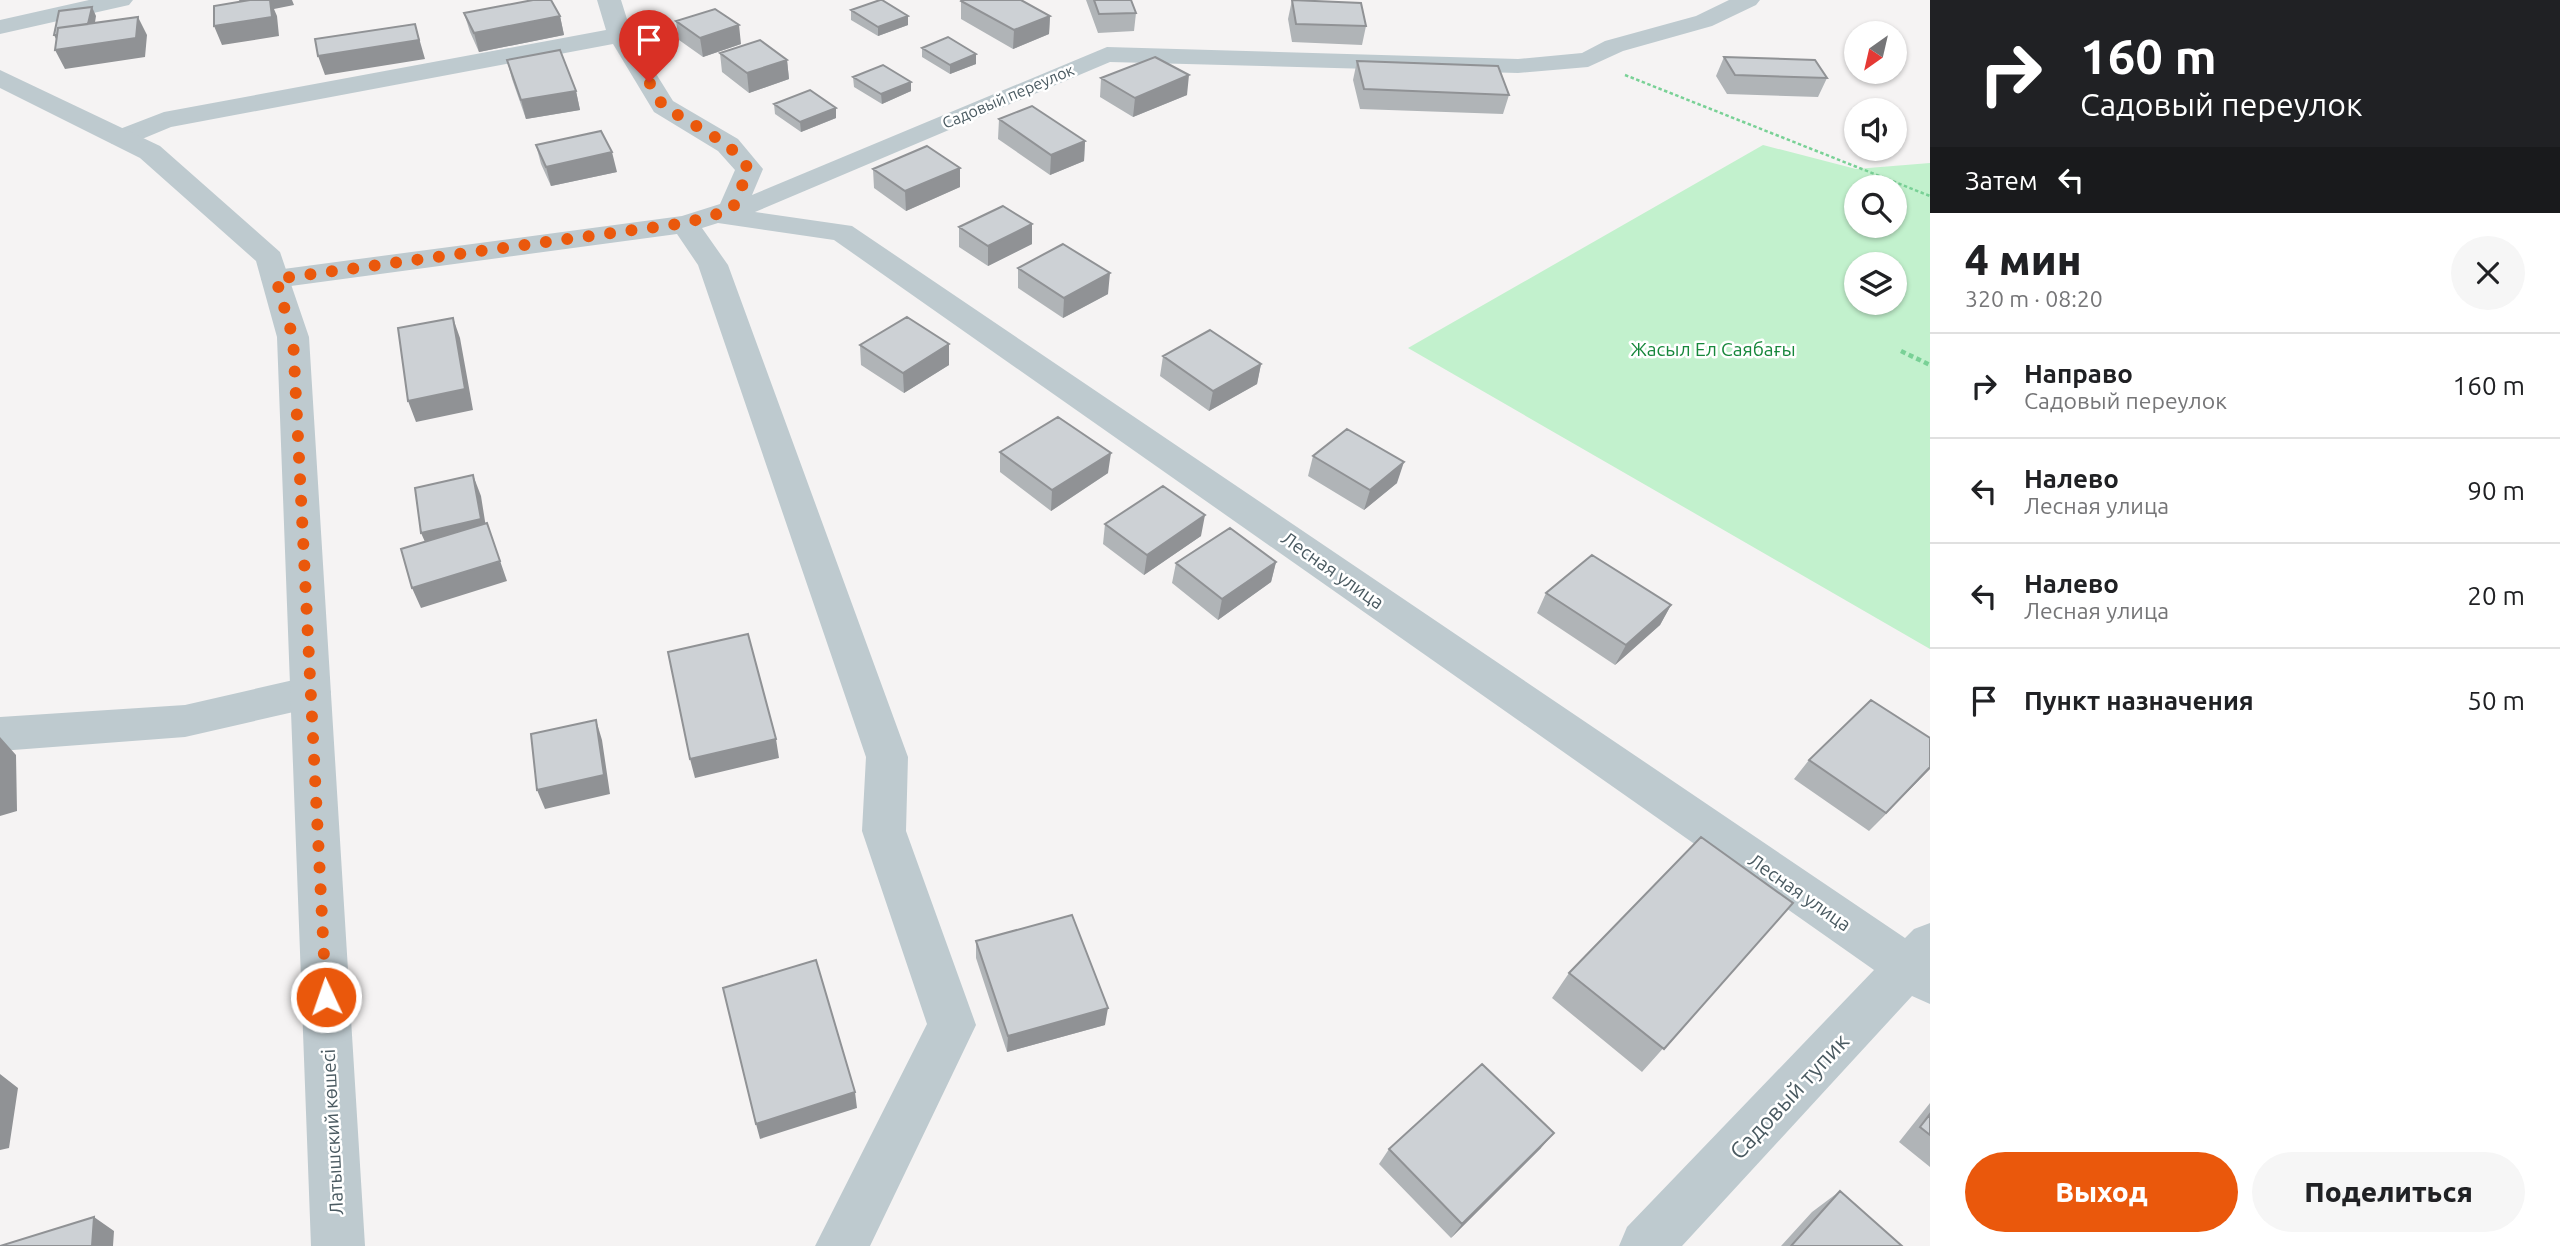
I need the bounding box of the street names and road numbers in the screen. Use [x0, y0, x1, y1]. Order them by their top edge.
street label: Садовый переулок [939, 60, 1077, 132]
street label: Лесная улица [1278, 527, 1388, 613]
street label: Лесная улица [1745, 849, 1855, 935]
street label: Садовый тупик [1725, 1028, 1853, 1164]
street label: Латышский көшесі [317, 1048, 347, 1216]

